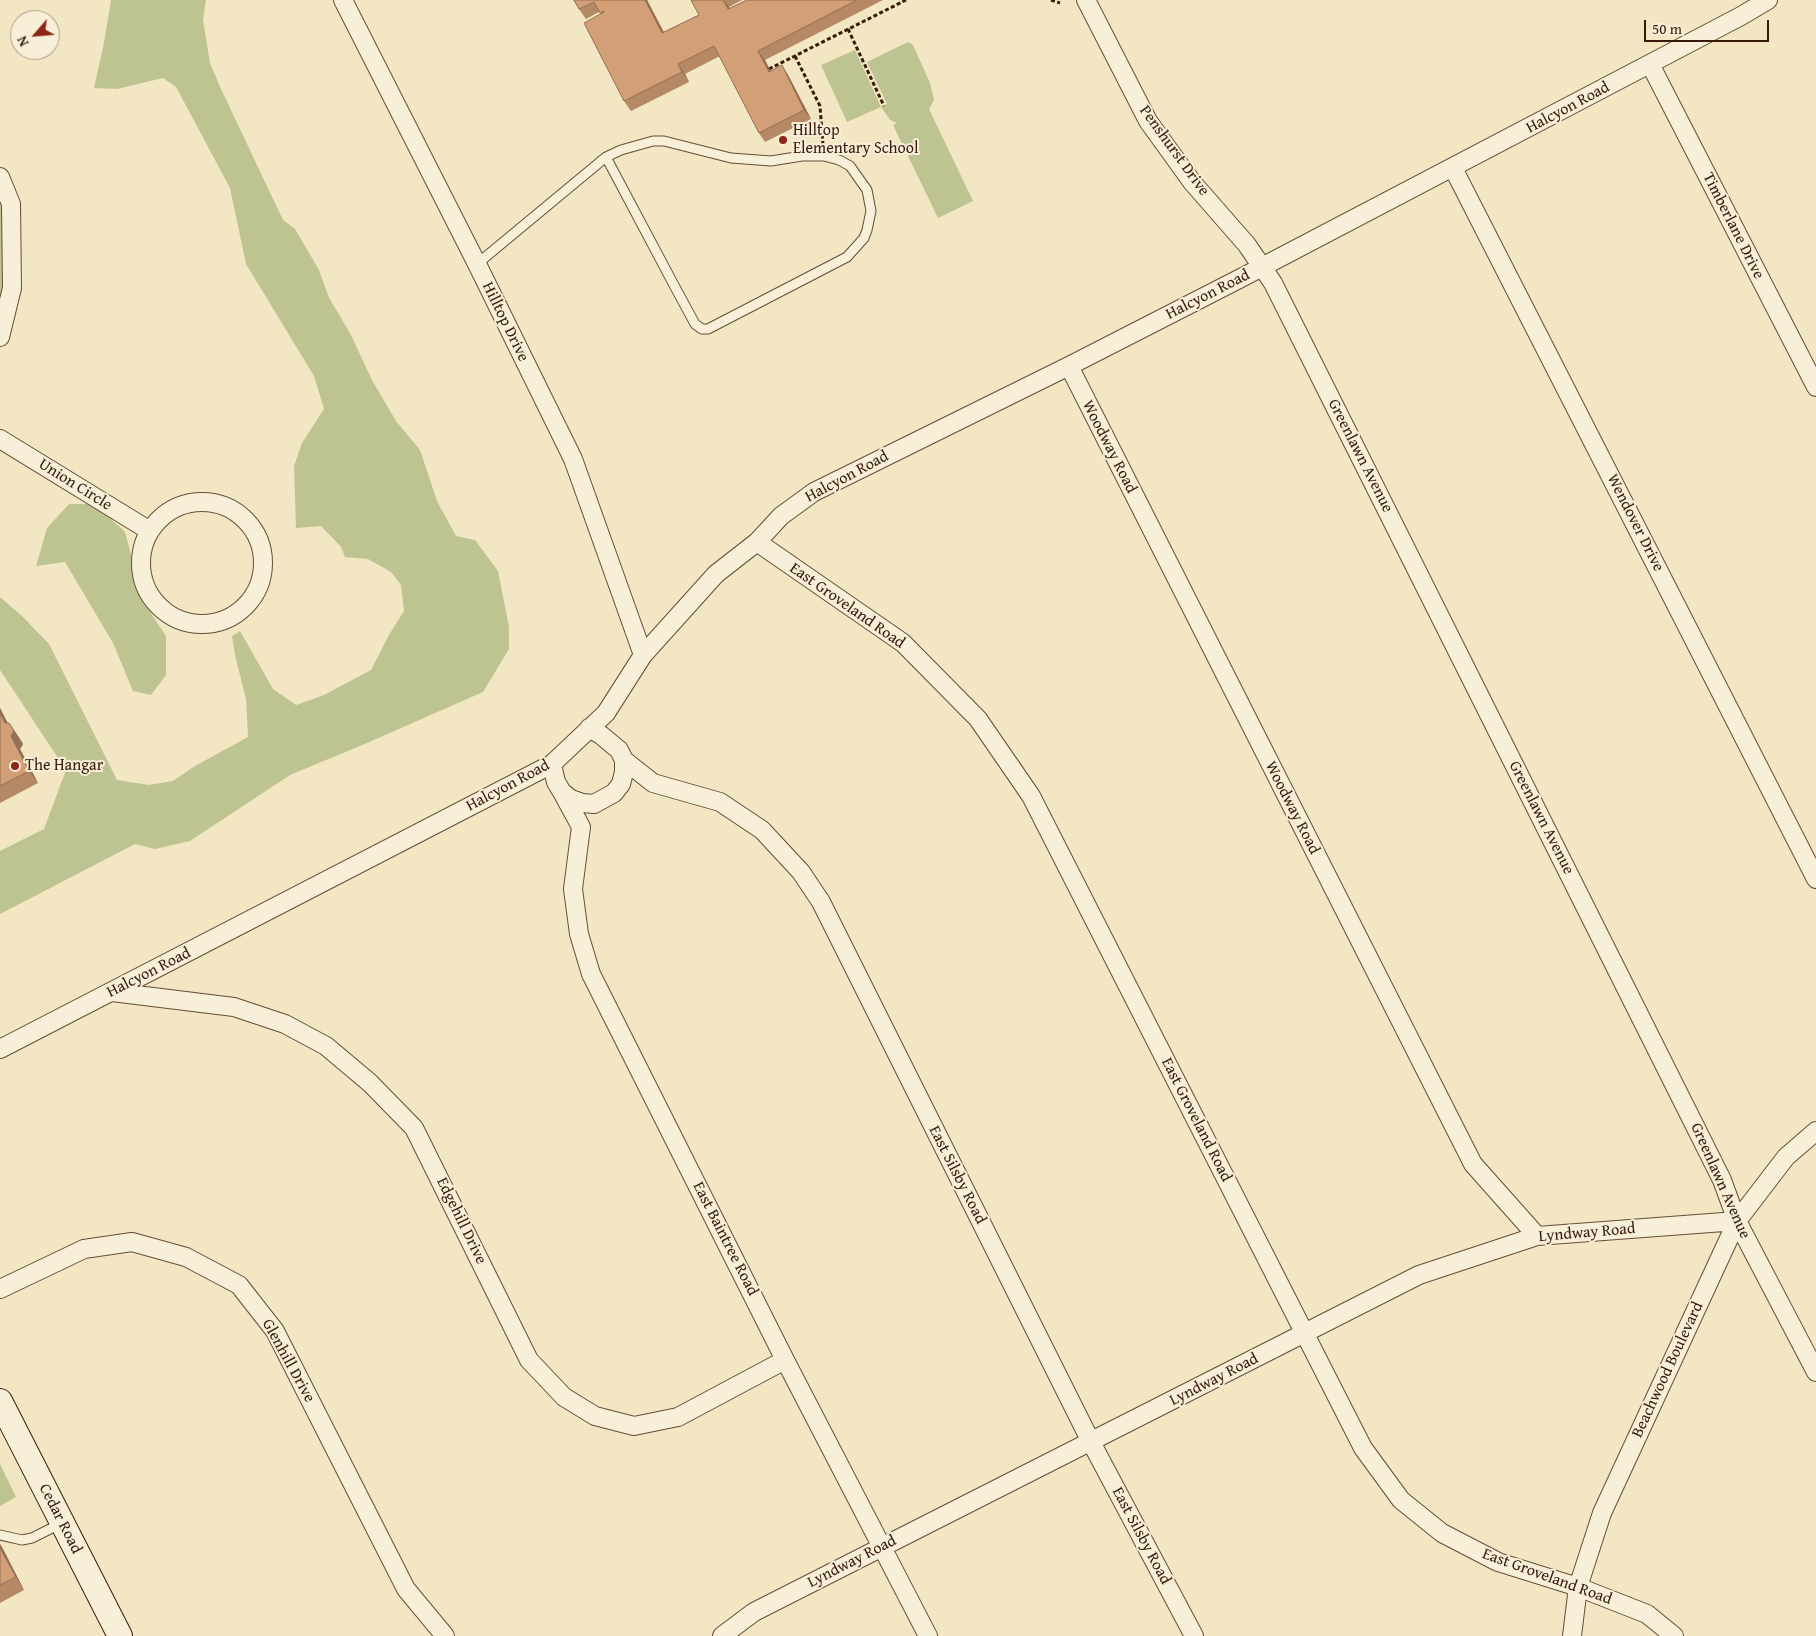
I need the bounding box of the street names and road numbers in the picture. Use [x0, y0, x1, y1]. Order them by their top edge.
street label: Halcyon Road [1523, 78, 1613, 138]
street label: Penshurst Drive [1135, 102, 1213, 200]
street label: Timberlane Drive [1698, 170, 1768, 282]
street label: Halcyon Road [1163, 266, 1253, 324]
street label: Hilltop Drive [478, 279, 532, 365]
street label: Greenlawn Avenue [1323, 396, 1397, 516]
street label: Woodway Road [1077, 397, 1141, 497]
street label: Halcyon Road [802, 447, 892, 507]
street label: Union Circle [35, 455, 115, 515]
street label: Wendover Drive [1602, 471, 1668, 575]
street label: East Groveland Road [786, 559, 908, 653]
street label: Halcyon Road [463, 756, 553, 816]
street label: Woodway Road [1260, 758, 1324, 858]
street label: Greenlawn Avenue [1504, 758, 1578, 878]
street label: Halcyon Road [104, 944, 194, 1002]
street label: East Groveland Road [1156, 1055, 1236, 1185]
street label: Greenlawn Avenue [1686, 1120, 1754, 1242]
street label: East Silsby Road [924, 1123, 990, 1227]
street label: Edgehill Drive [432, 1175, 490, 1267]
street label: East Baintree Road [688, 1179, 762, 1299]
street label: Lyndway Road [1538, 1219, 1636, 1247]
street label: Beachwood Boulevard [1628, 1299, 1708, 1441]
street label: Glenhill Drive [257, 1316, 319, 1406]
street label: Lyndway Road [1166, 1349, 1262, 1411]
street label: Cedar Road [34, 1481, 86, 1557]
street label: East Silsby Road [1107, 1484, 1175, 1588]
street label: Lyndway Road [804, 1531, 900, 1593]
street label: East Groveland Road [1480, 1545, 1614, 1609]

